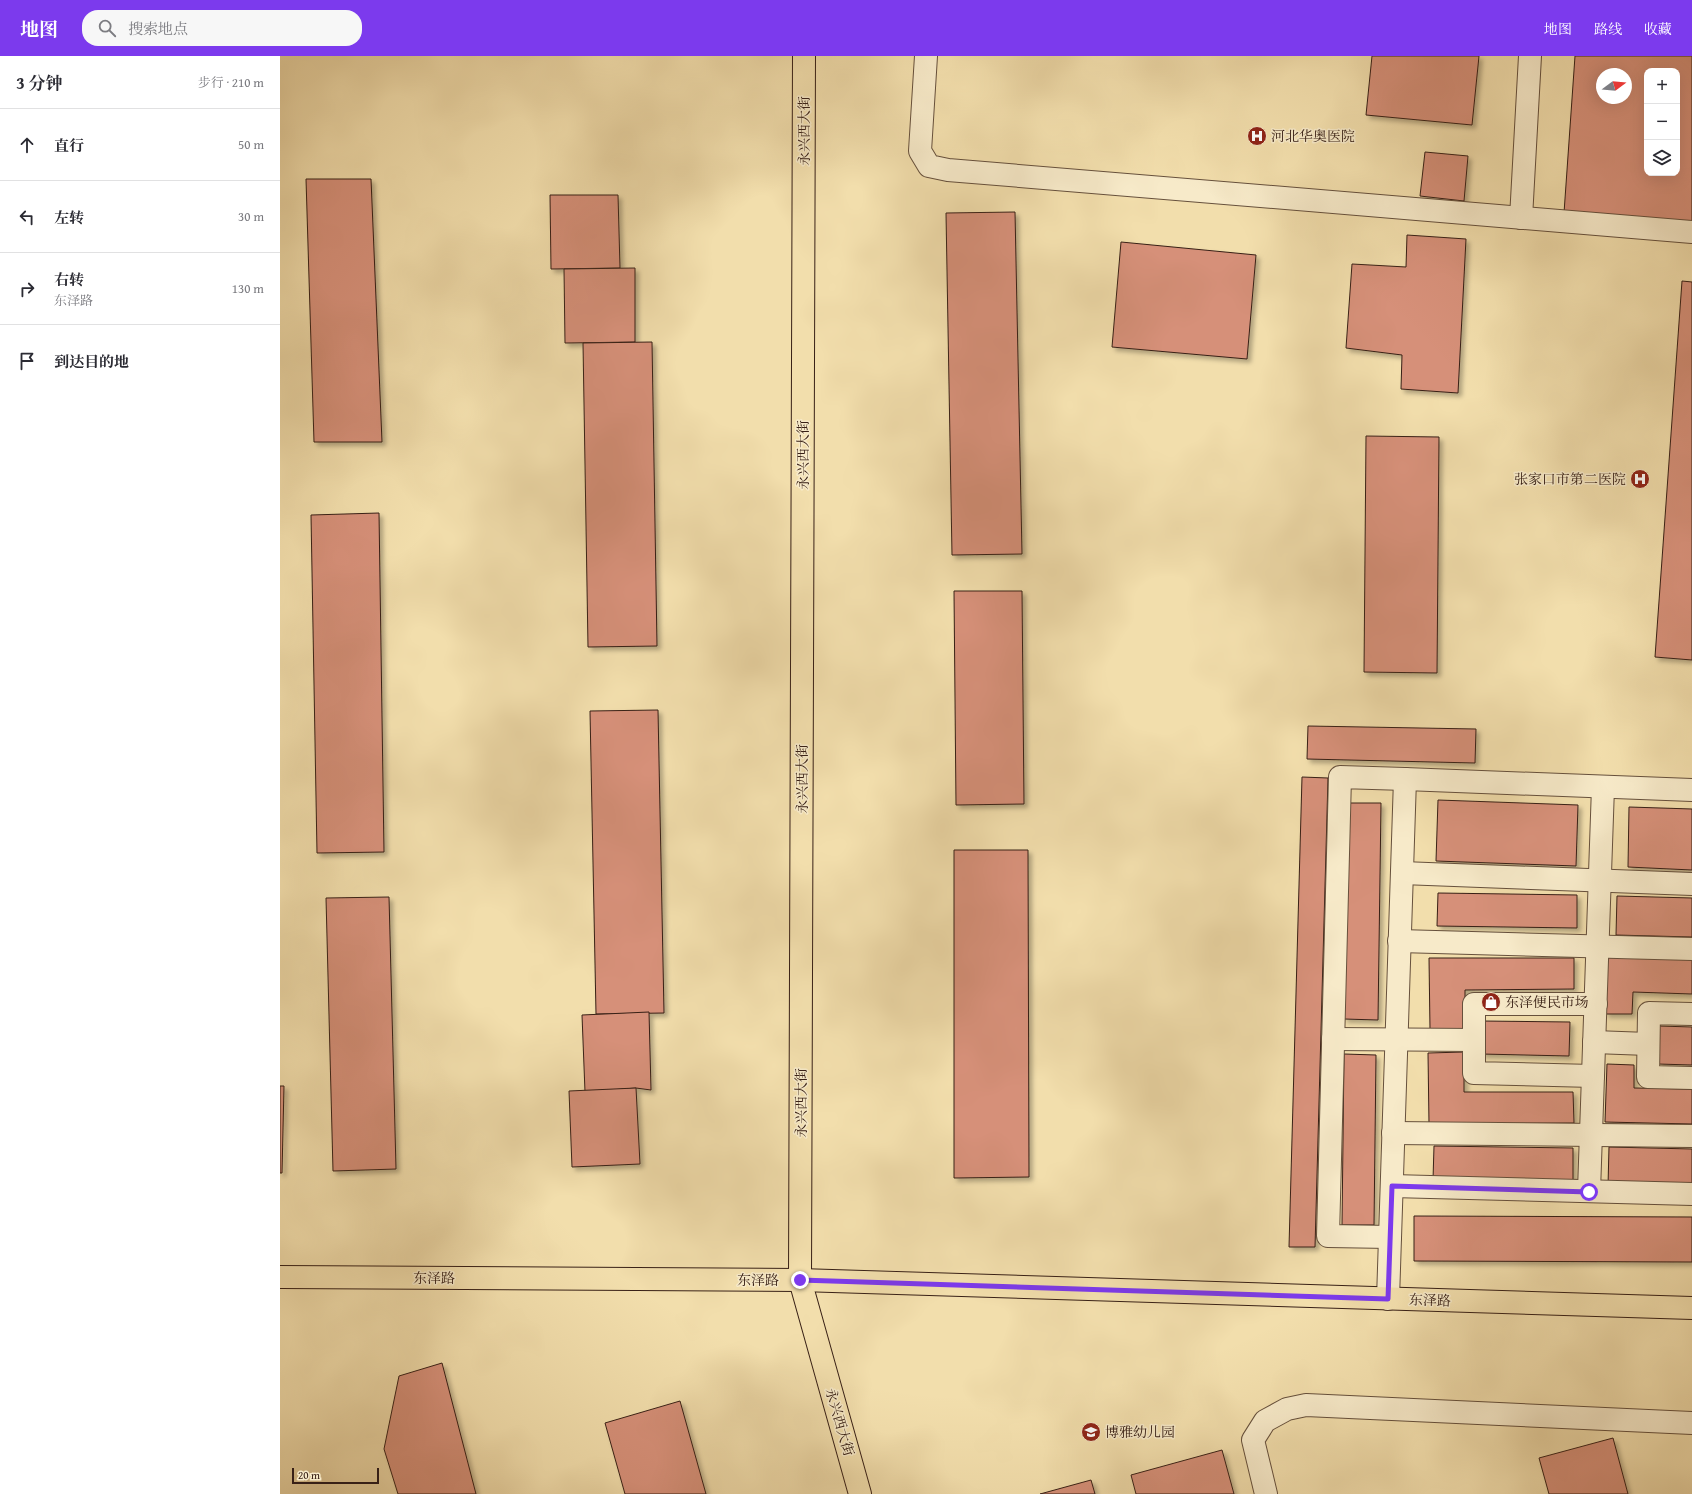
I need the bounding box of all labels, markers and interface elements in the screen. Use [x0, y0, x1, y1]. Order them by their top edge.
search box [82, 10, 362, 46]
text: 地图 [20, 15, 58, 43]
icon: search [96, 17, 118, 39]
text: 搜索地点 [128, 18, 188, 39]
text: 地图 [1544, 19, 1572, 39]
text: 路线 [1594, 19, 1622, 39]
text: 收藏 [1644, 19, 1672, 39]
north arrow [1596, 68, 1632, 104]
map controls [1644, 68, 1680, 176]
button: + [1644, 68, 1680, 104]
text: 3 分钟 [16, 70, 63, 95]
text: 步行 · 210 m [198, 73, 264, 92]
street label: 永兴西大街 [794, 96, 814, 166]
button: − [1644, 104, 1680, 140]
hospital icon: 河北华奥医院 [1246, 125, 1268, 147]
place label: 河北华奥医院 [1271, 126, 1355, 146]
icon: ahead [16, 134, 38, 156]
text: 直行 [54, 135, 84, 156]
text: 50 m [238, 135, 264, 154]
button: layers [1644, 140, 1680, 176]
icon: left [16, 206, 38, 228]
text: 左转 [54, 207, 84, 228]
text: 30 m [238, 207, 264, 226]
text: 右转 [54, 269, 84, 290]
icon: right [16, 278, 38, 300]
text: 130 m [232, 279, 264, 298]
text: 东泽路 [54, 291, 93, 310]
icon: arrive [16, 350, 38, 372]
text: 到达目的地 [54, 351, 129, 372]
street label: 永兴西大街 [793, 420, 813, 490]
hospital icon: 张家口市第二医院 [1629, 468, 1651, 490]
place label: 张家口市第二医院 [1514, 469, 1626, 489]
street label: 永兴西大街 [792, 744, 812, 814]
shop icon: 东泽便民市场 [1480, 991, 1502, 1013]
place label: 东泽便民市场 [1505, 992, 1589, 1012]
street label: 永兴西大街 [791, 1068, 811, 1138]
route start [1580, 1183, 1598, 1201]
street label: 东泽路 [413, 1268, 455, 1288]
street label: 东泽路 [737, 1270, 779, 1290]
route end [791, 1271, 809, 1289]
street label: 东泽路 [1409, 1289, 1451, 1311]
street label: 永兴西大街 [821, 1386, 859, 1458]
school or university icon: 博雅幼儿园 [1080, 1421, 1102, 1443]
place label: 博雅幼儿园 [1105, 1422, 1175, 1442]
scale bar [292, 1466, 379, 1485]
text: 20 m [298, 1467, 320, 1483]

